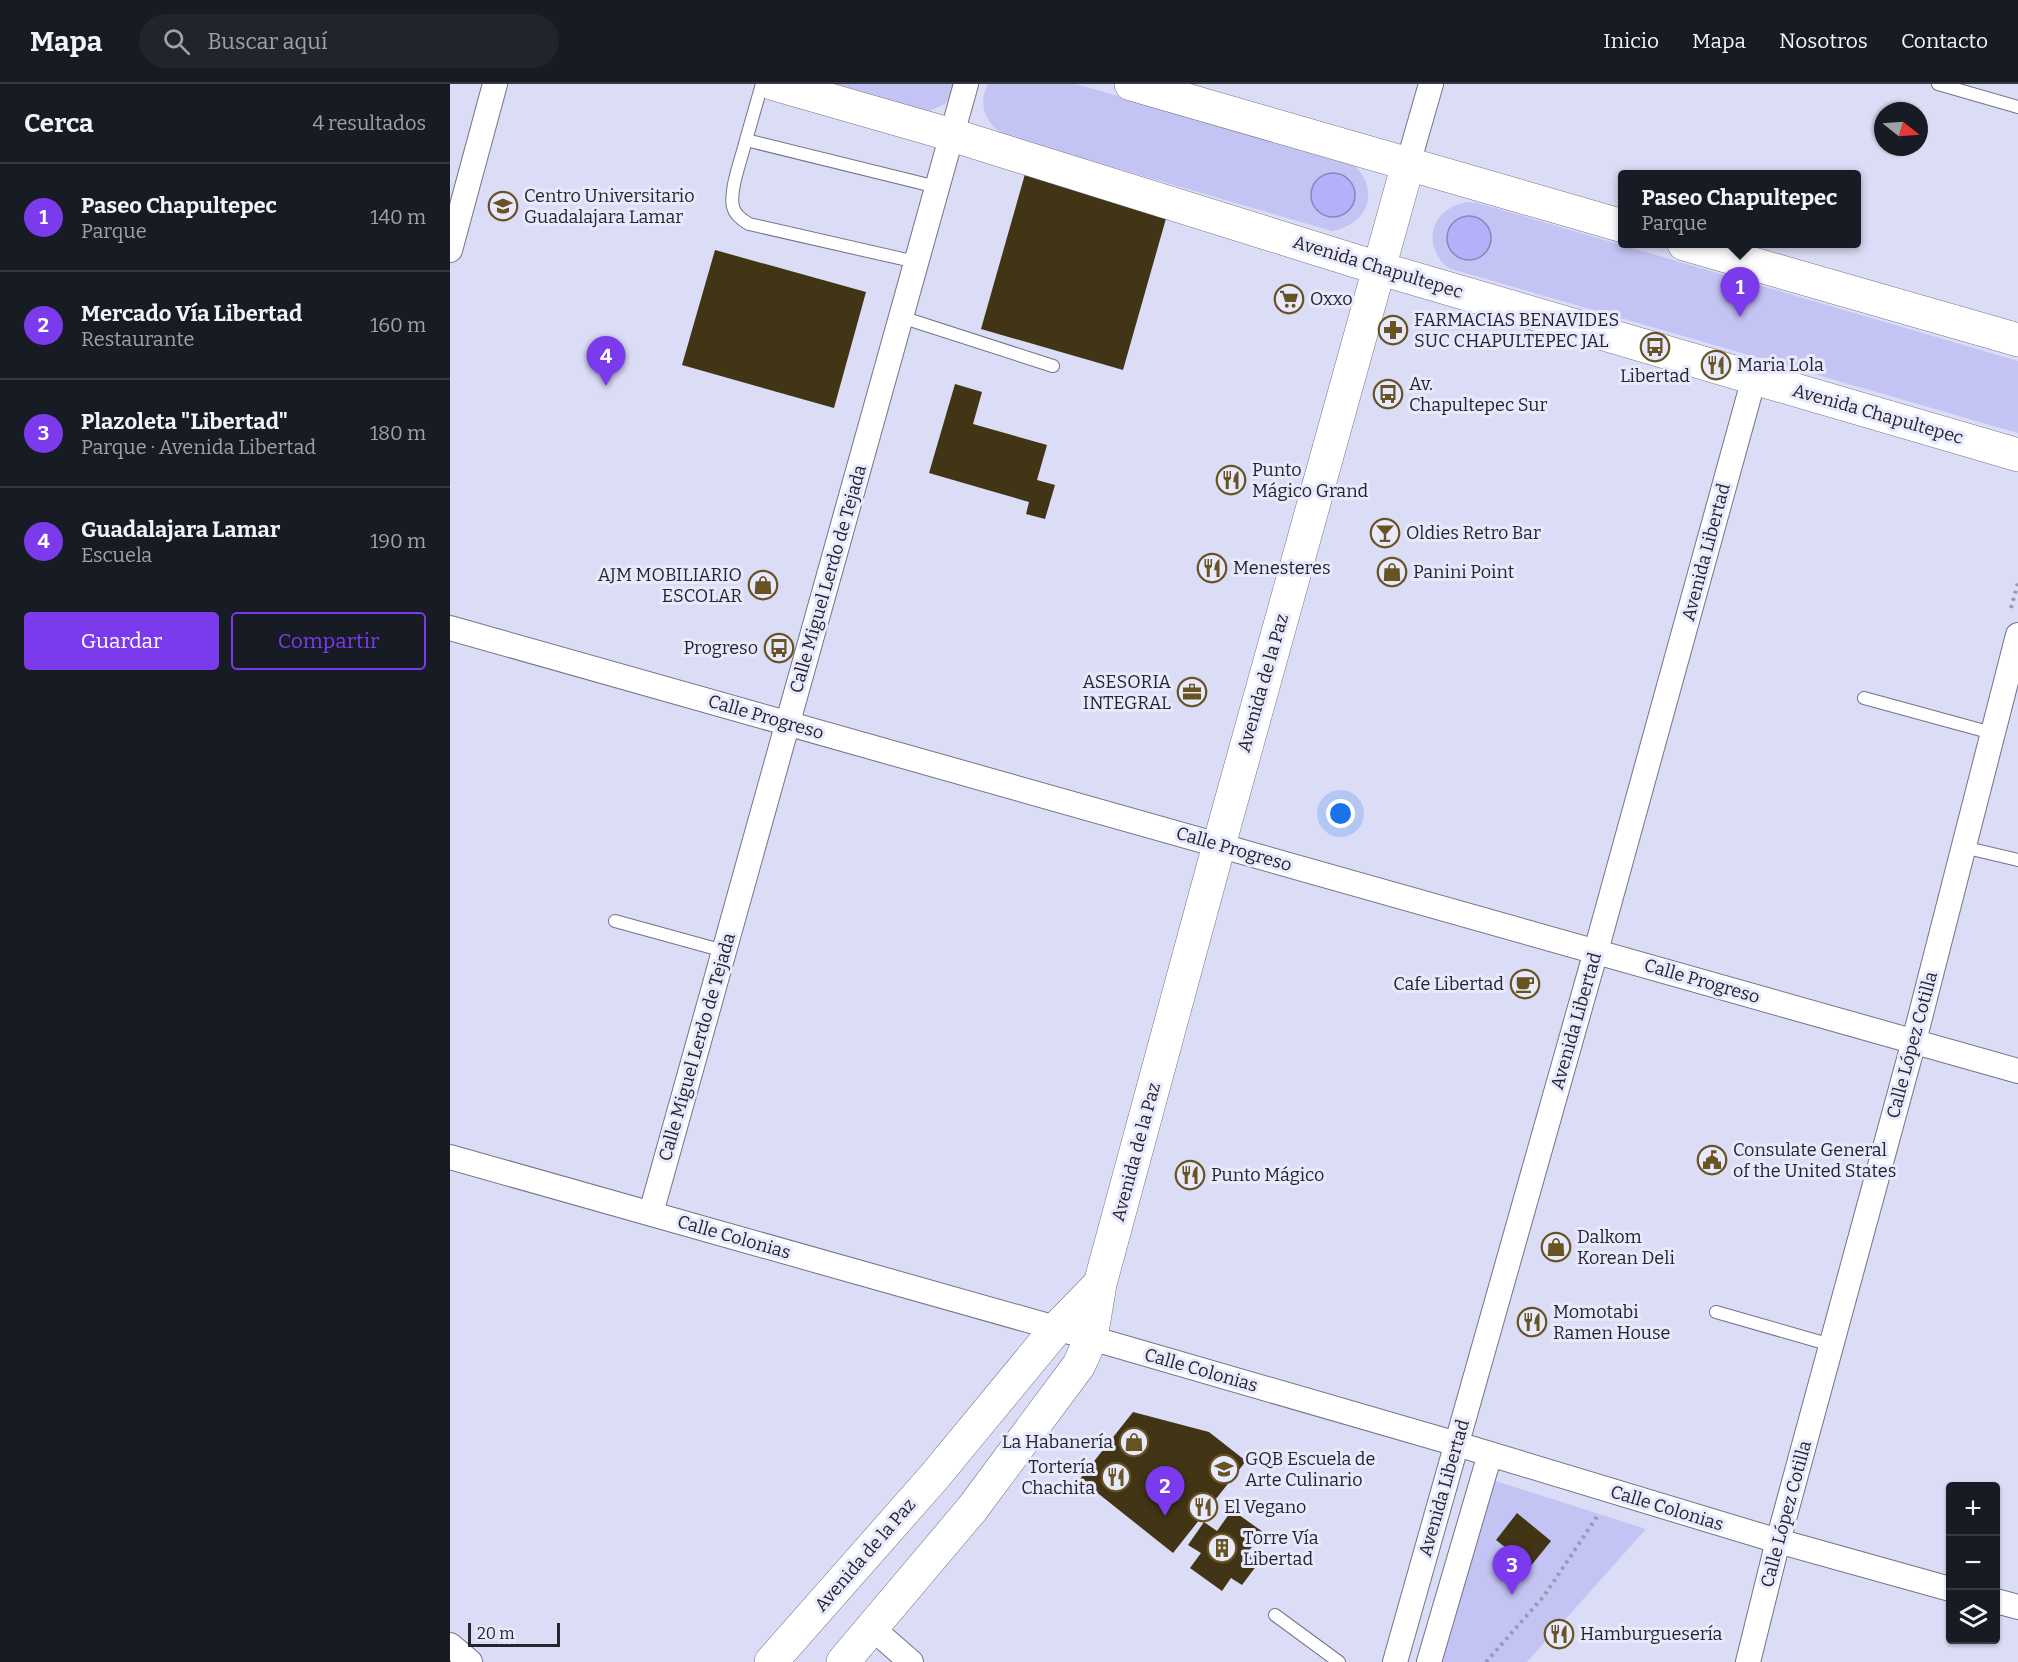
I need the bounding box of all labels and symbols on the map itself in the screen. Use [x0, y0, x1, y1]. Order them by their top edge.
north arrow [1874, 102, 1928, 156]
place label: Centro Universitario Guadalajara Lamar [524, 185, 695, 228]
school or university icon: Centro Universitario Guadalajara Lamar [487, 190, 519, 222]
street label: Avenida Chapultepec [1290, 231, 1466, 303]
pin: 1 [1720, 268, 1760, 317]
supermarket icon: Oxxo [1273, 283, 1305, 315]
place label: Oxxo [1310, 288, 1353, 310]
place label: FARMACIAS BENAVIDES SUC CHAPULTEPEC JAL [1414, 309, 1619, 352]
pharmacy icon: FARMACIAS BENAVIDES SUC CHAPULTEPEC JAL [1377, 314, 1409, 346]
bus stop icon: Libertad [1639, 331, 1671, 363]
pin: 4 [586, 336, 626, 386]
restaurant icon: Maria Lola [1700, 349, 1732, 381]
place label: Maria Lola [1737, 354, 1824, 376]
place label: Libertad [1620, 365, 1690, 387]
place label: Av. Chapultepec Sur [1409, 373, 1547, 416]
bus stop icon: Av. Chapultepec Sur [1372, 378, 1404, 410]
street label: Avenida Chapultepec [1790, 379, 1966, 449]
place label: Punto Mágico Grand [1252, 459, 1369, 502]
street label: Calle Miguel Lerdo de Tejada [785, 462, 871, 696]
restaurant icon: Punto Mágico Grand [1215, 464, 1247, 496]
street label: Avenida Libertad [1677, 480, 1735, 623]
bar icon: Oldies Retro Bar [1369, 517, 1401, 549]
place label: Oldies Retro Bar [1406, 522, 1541, 544]
restaurant icon: Menesteres [1196, 552, 1228, 584]
shop icon: Panini Point [1376, 556, 1408, 588]
place label: Menesteres [1233, 557, 1331, 579]
place label: Panini Point [1413, 561, 1515, 583]
place label: AJM MOBILIARIO ESCOLAR [598, 564, 742, 607]
shop icon: AJM MOBILIARIO ESCOLAR [747, 569, 779, 601]
street label: Avenida de la Paz [1233, 611, 1293, 755]
bus stop icon: Progreso [763, 632, 795, 664]
place label: Progreso [683, 637, 758, 659]
place label: ASESORIA INTEGRAL [1082, 671, 1171, 714]
office icon: ASESORIA INTEGRAL [1176, 676, 1208, 708]
street label: Calle Progreso [706, 690, 826, 744]
your location [1326, 799, 1355, 828]
street label: Calle Progreso [1174, 822, 1294, 876]
street label: Calle Miguel Lerdo de Tejada [654, 930, 740, 1164]
street label: Avenida Libertad [1546, 950, 1606, 1092]
street label: Calle Progreso [1642, 954, 1762, 1008]
cafe icon: Cafe Libertad [1509, 968, 1541, 1000]
street label: Calle López Cotilla [1882, 969, 1942, 1121]
place label: Cafe Libertad [1393, 973, 1504, 995]
street label: Avenida de la Paz [1107, 1080, 1165, 1224]
place label: Consulate General of the United States [1733, 1139, 1896, 1182]
public building icon: Consulate General of the United States [1696, 1144, 1728, 1176]
restaurant icon: Punto Mágico [1174, 1159, 1206, 1191]
place label: Punto Mágico [1211, 1164, 1324, 1186]
street label: Calle Colonias [675, 1210, 793, 1264]
place label: Dalkom Korean Deli [1577, 1226, 1675, 1269]
shop icon: Dalkom Korean Deli [1540, 1231, 1572, 1263]
place label: Momotabi Ramen House [1553, 1301, 1670, 1344]
restaurant icon: Momotabi Ramen House [1516, 1306, 1548, 1338]
street label: Calle Colonias [1142, 1343, 1260, 1397]
street label: Avenida Libertad [1414, 1417, 1474, 1559]
shop icon: La Habanería [1118, 1426, 1150, 1458]
place label: La Habanería [1002, 1431, 1113, 1453]
street label: Calle López Cotilla [1756, 1438, 1816, 1590]
place label: GQB Escuela de Arte Culinario [1245, 1448, 1375, 1491]
school or university icon: GQB Escuela de Arte Culinario [1208, 1453, 1240, 1485]
place label: Tortería Chachita [1021, 1456, 1095, 1499]
restaurant icon: Tortería Chachita [1100, 1461, 1132, 1493]
pin: 2 [1146, 1466, 1184, 1516]
street label: Calle Colonias [1608, 1480, 1726, 1536]
restaurant icon: El Vegano [1187, 1491, 1219, 1523]
street label: Avenida de la Paz [810, 1494, 920, 1616]
place label: El Vegano [1224, 1496, 1306, 1518]
place label: Torre Vía Libertad [1243, 1527, 1319, 1570]
building icon: Torre Vía Libertad [1206, 1532, 1238, 1564]
pin: 3 [1492, 1546, 1532, 1595]
restaurant icon: Hamburguesería [1543, 1618, 1575, 1650]
scale bar [468, 1620, 560, 1648]
place label: Hamburguesería [1580, 1623, 1723, 1645]

